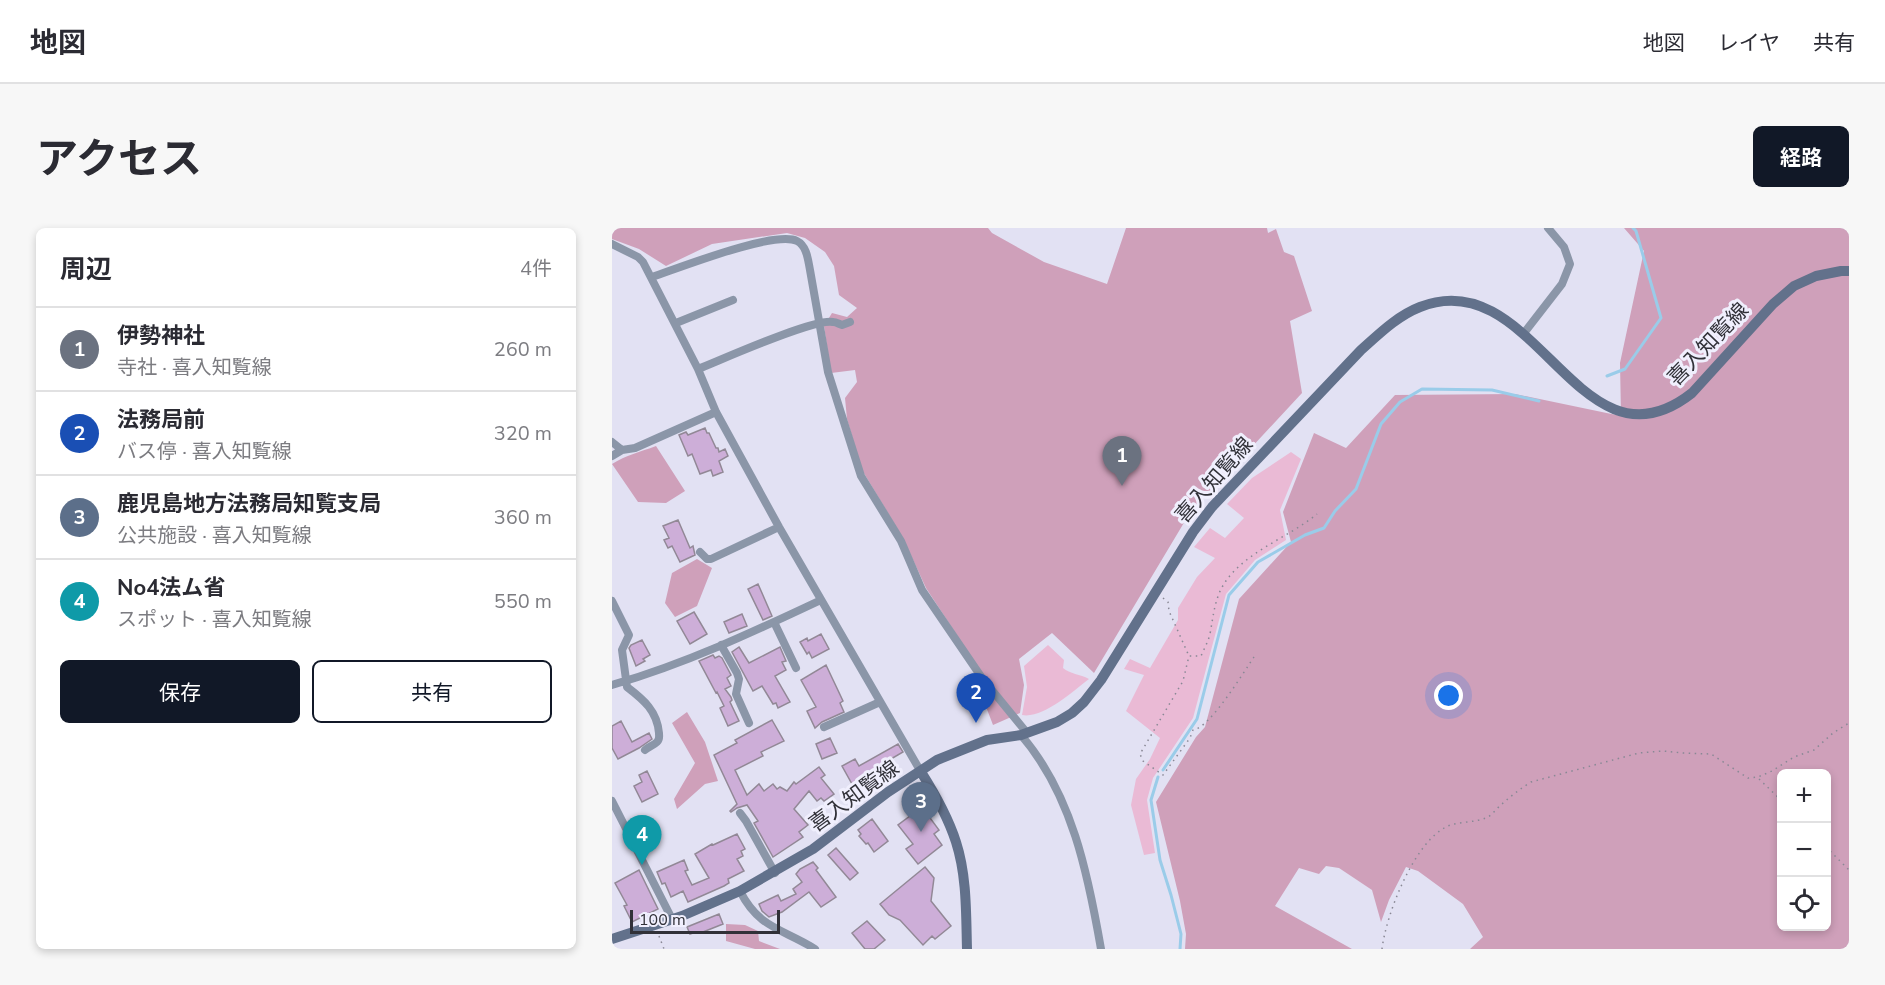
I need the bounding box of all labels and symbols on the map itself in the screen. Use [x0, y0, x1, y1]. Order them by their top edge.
street label: 喜入知覧線 [1661, 297, 1755, 391]
street label: 喜入知覧線 [1169, 431, 1259, 529]
pin: 1 [1102, 436, 1142, 486]
pin: 2 [956, 674, 996, 723]
your location [1434, 681, 1463, 710]
street label: 喜入知覧線 [803, 754, 905, 838]
pin: 3 [902, 782, 940, 832]
pin: 4 [622, 816, 662, 865]
scale bar [630, 907, 780, 934]

